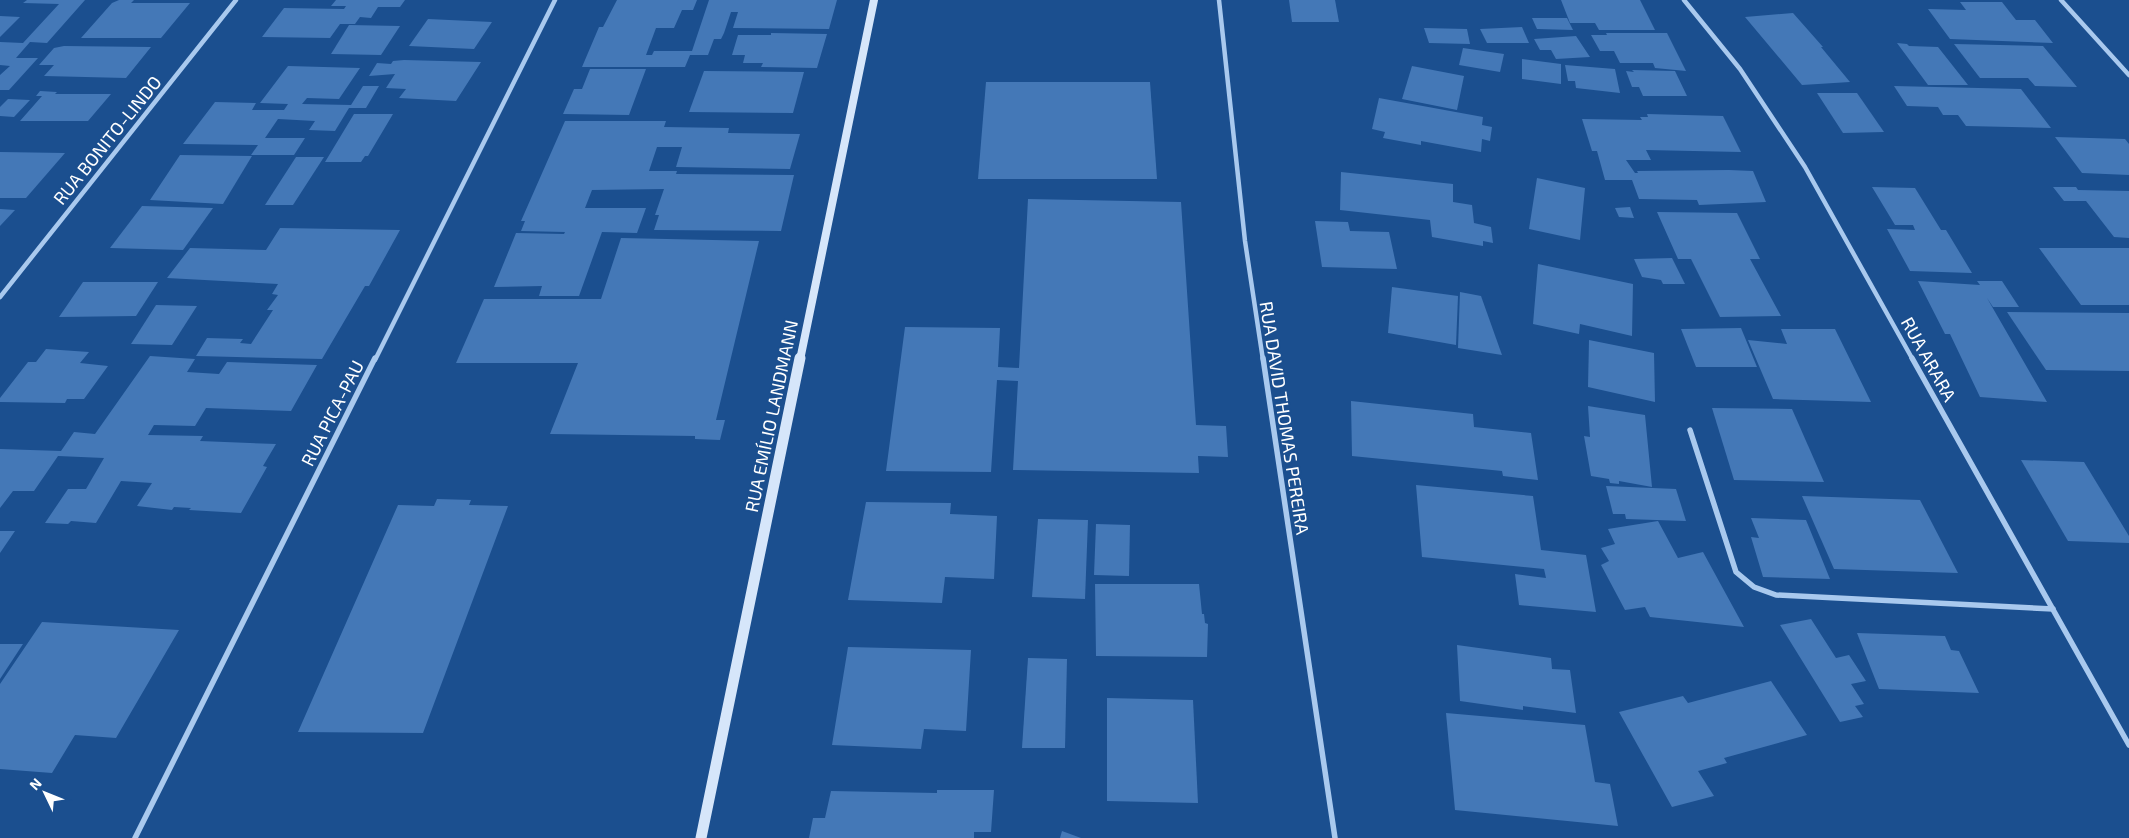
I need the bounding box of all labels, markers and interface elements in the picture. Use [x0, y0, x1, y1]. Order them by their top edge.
street label: RUA BONITO-LINDO [48, 71, 166, 209]
street label: RUA DAVID THOMAS PEREIRA [1256, 300, 1314, 537]
street label: RUA ARARA [1897, 313, 1962, 406]
street label: RUA EMÍLIO LANDMANN [740, 318, 802, 514]
street label: RUA PICA-PAU [296, 356, 368, 470]
north arrow [20, 768, 70, 818]
text: N [25, 774, 45, 793]

